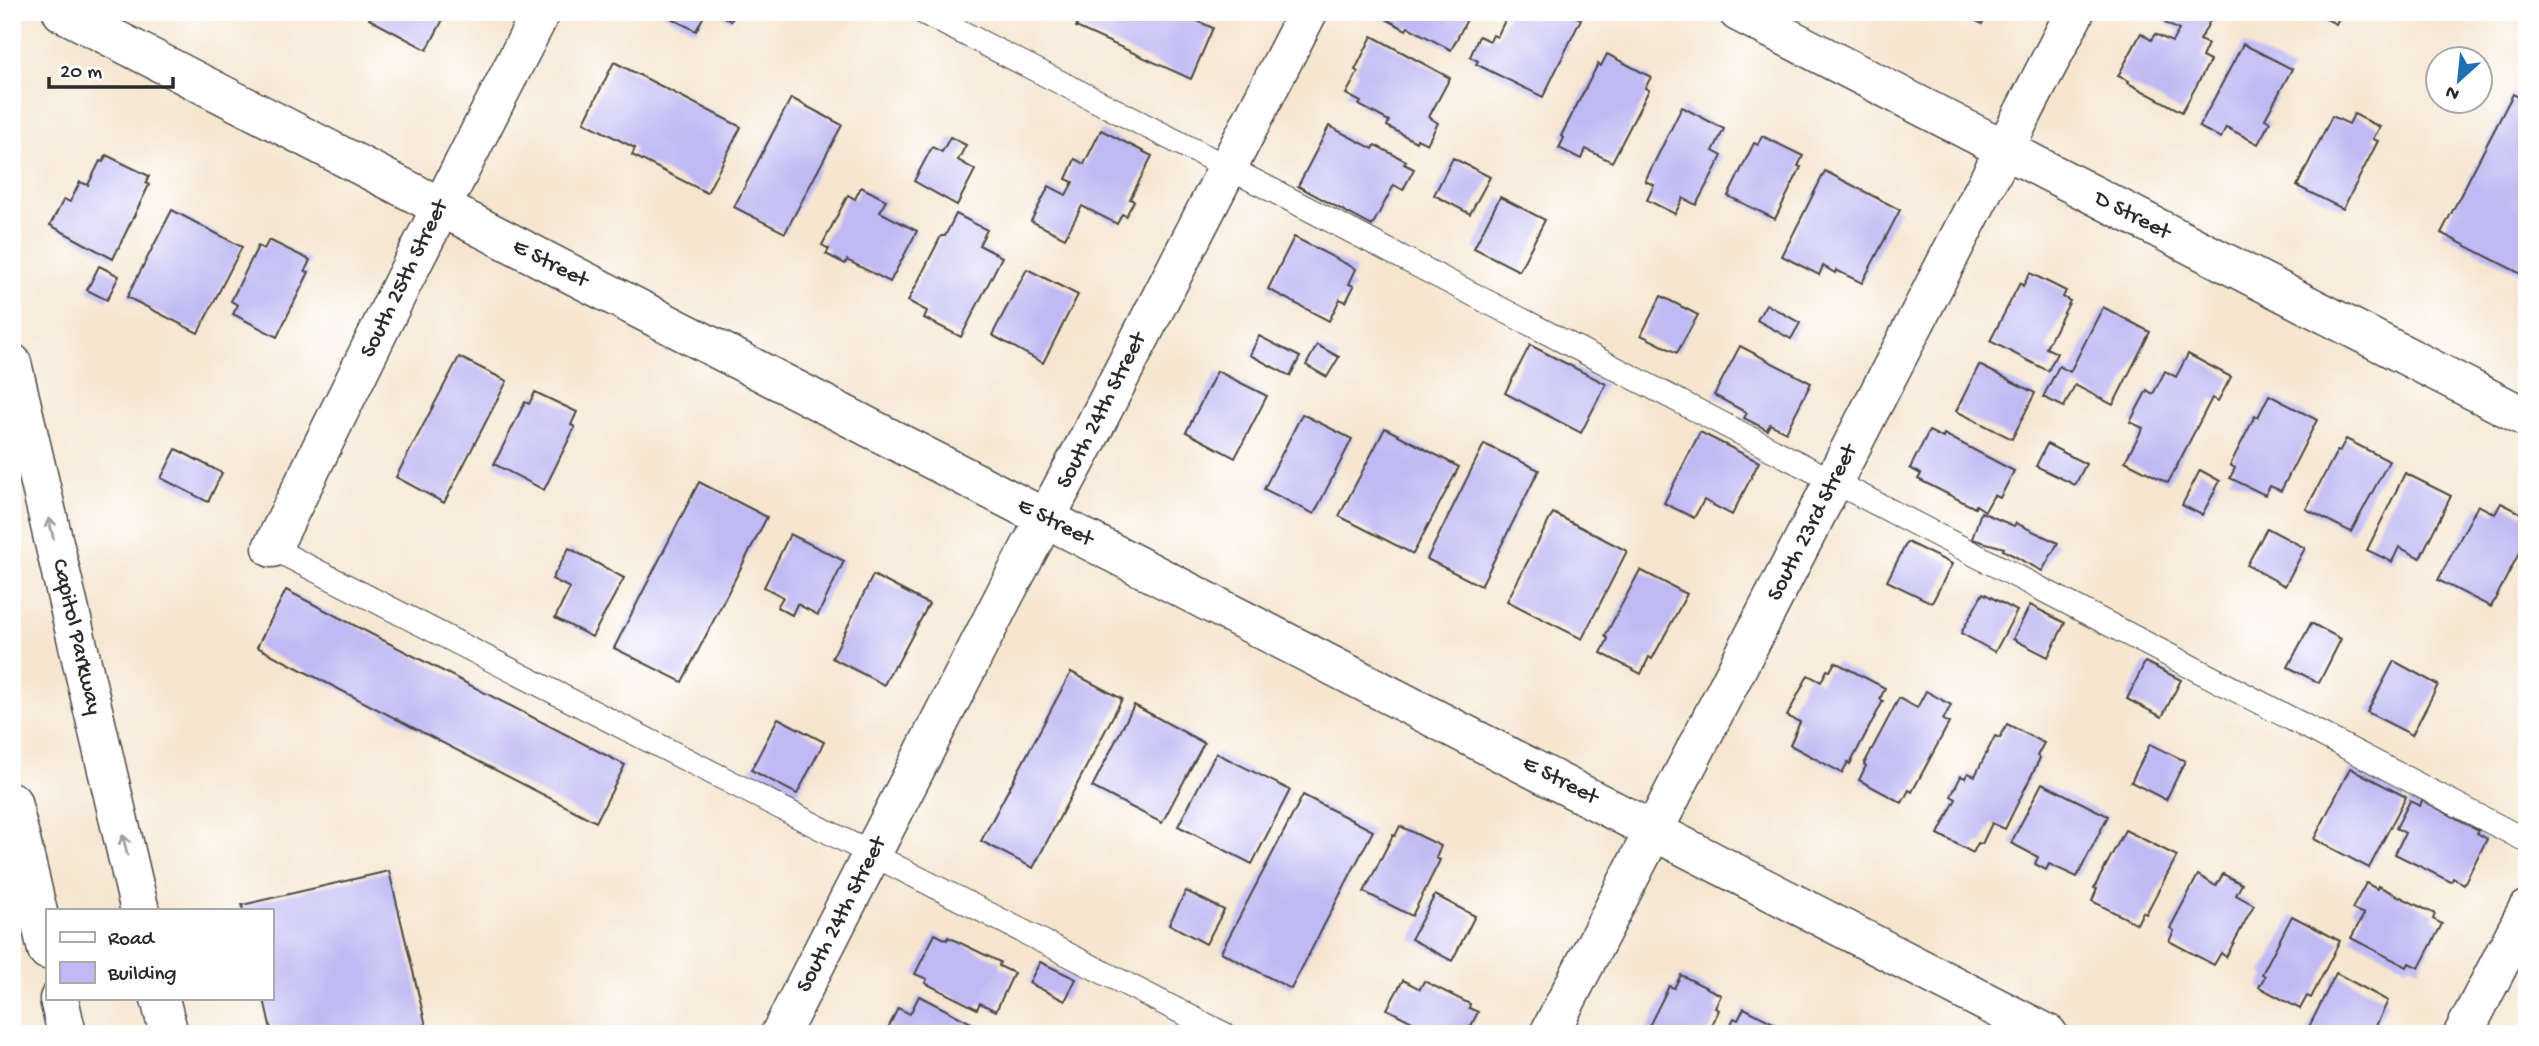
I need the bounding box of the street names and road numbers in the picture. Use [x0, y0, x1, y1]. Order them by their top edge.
street label: D Street [2088, 184, 2176, 247]
street label: South 25th Street [355, 194, 456, 362]
street label: E Street [508, 234, 594, 295]
street label: South 24th Street [1051, 327, 1154, 493]
street label: South 23rd Street [1762, 439, 1865, 606]
street label: E Street [1013, 493, 1099, 554]
street label: Capitol Parkway [45, 556, 107, 718]
street label: E Street [1518, 751, 1604, 812]
street label: South 24th Street [791, 831, 894, 997]

